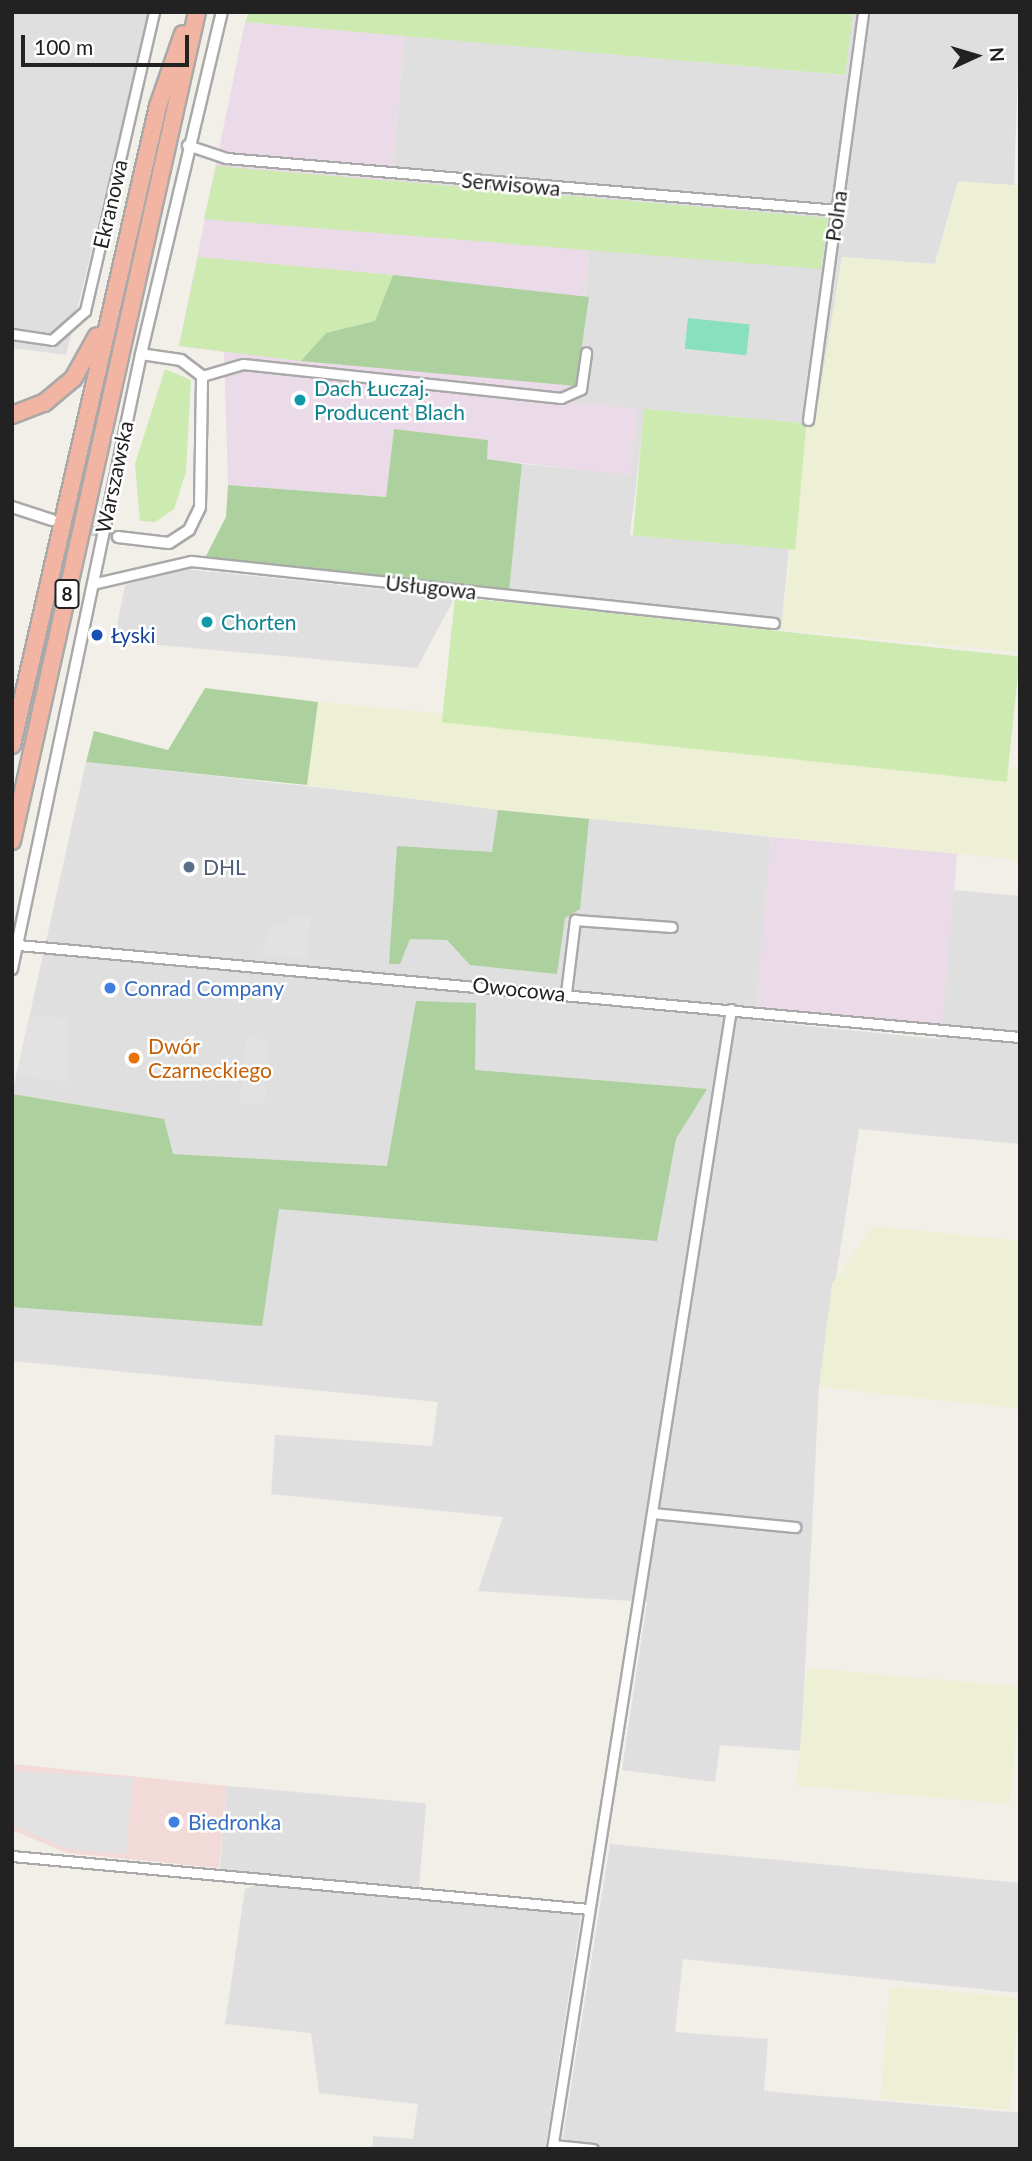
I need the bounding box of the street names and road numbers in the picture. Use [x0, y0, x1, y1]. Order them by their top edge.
street label: Ekranowa [88, 157, 132, 251]
street label: Serwisowa [460, 167, 562, 201]
street label: Polna [820, 189, 852, 243]
street label: Warszawska [90, 419, 138, 535]
street label: Usługowa [384, 570, 478, 604]
road number: 8 [53, 579, 81, 610]
street label: Owocowa [471, 972, 567, 1006]

